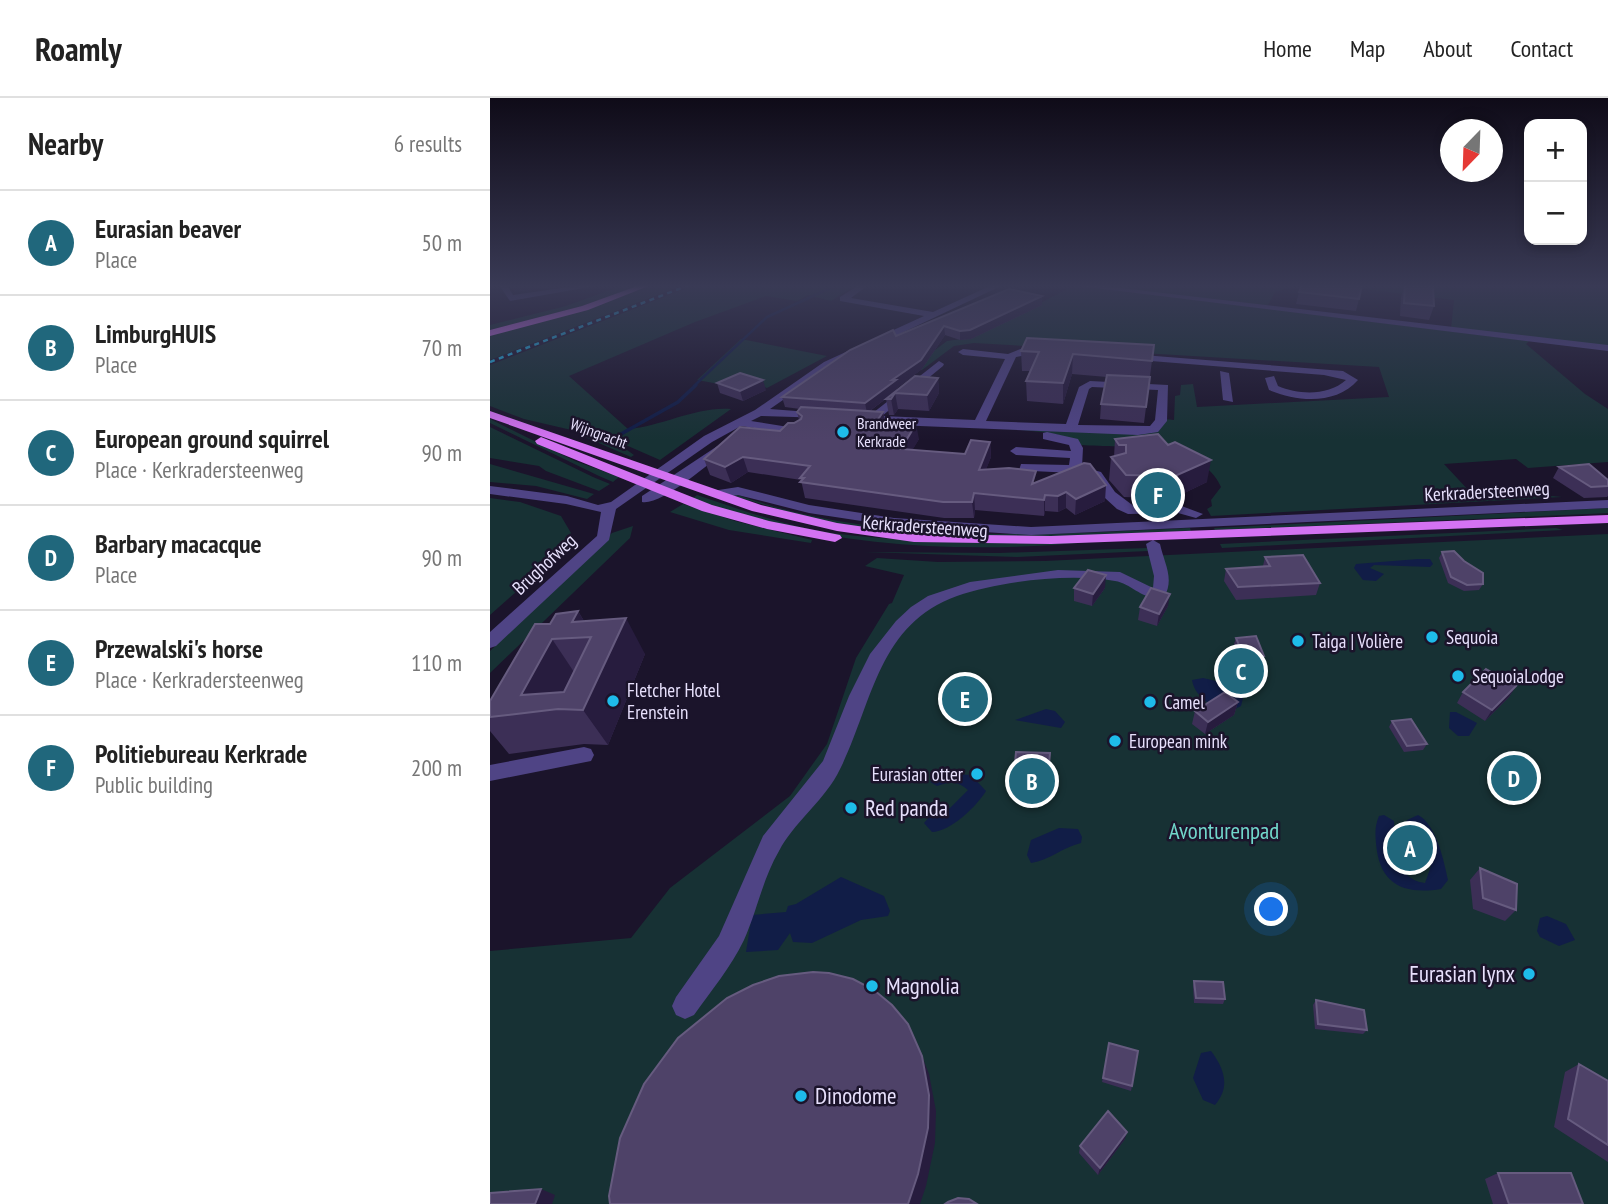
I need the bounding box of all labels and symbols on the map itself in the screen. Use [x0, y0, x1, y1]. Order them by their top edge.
north arrow [1440, 119, 1503, 182]
street label: Wijngracht [568, 413, 631, 453]
place label: Brandweer Kerkrade [857, 413, 917, 451]
marker: Brandweer Kerkrade [835, 424, 851, 440]
pin: F [1135, 469, 1181, 521]
street label: Kerkradersteenweg [1424, 476, 1550, 506]
street label: Kerkradersteenweg [862, 510, 988, 542]
street label: Brughofweg [507, 528, 581, 600]
place label: Sequoia [1446, 625, 1498, 649]
place label: Taiga | Volière [1312, 629, 1403, 653]
marker: Sequoia [1424, 629, 1440, 645]
marker: Taiga | Volière [1290, 633, 1306, 649]
pin: C [1218, 645, 1264, 697]
place label: SequoiaLodge [1472, 664, 1564, 688]
marker: SequoiaLodge [1450, 668, 1466, 684]
pin: E [942, 673, 988, 725]
place label: Fletcher Hotel Erenstein [627, 678, 721, 724]
place label: Camel [1164, 690, 1205, 714]
marker: Fletcher Hotel Erenstein [605, 693, 621, 709]
marker: Camel [1142, 694, 1158, 710]
place label: European mink [1129, 729, 1228, 753]
marker: European mink [1107, 733, 1123, 749]
pin: D [1491, 752, 1537, 804]
pin: B [1009, 755, 1055, 807]
place label: Eurasian otter [872, 762, 964, 786]
marker: Eurasian otter [969, 766, 985, 782]
place label: Red panda [865, 793, 948, 822]
marker: Red panda [843, 800, 859, 816]
park label: Avonturenpad [1169, 816, 1279, 845]
pin: A [1387, 822, 1433, 874]
your location [1254, 892, 1288, 926]
place label: Eurasian lynx [1409, 959, 1516, 988]
marker: Eurasian lynx [1521, 966, 1537, 982]
place label: Magnolia [886, 971, 959, 1000]
marker: Magnolia [864, 978, 880, 994]
place label: Dinodome [815, 1081, 896, 1110]
marker: Dinodome [793, 1088, 809, 1104]

